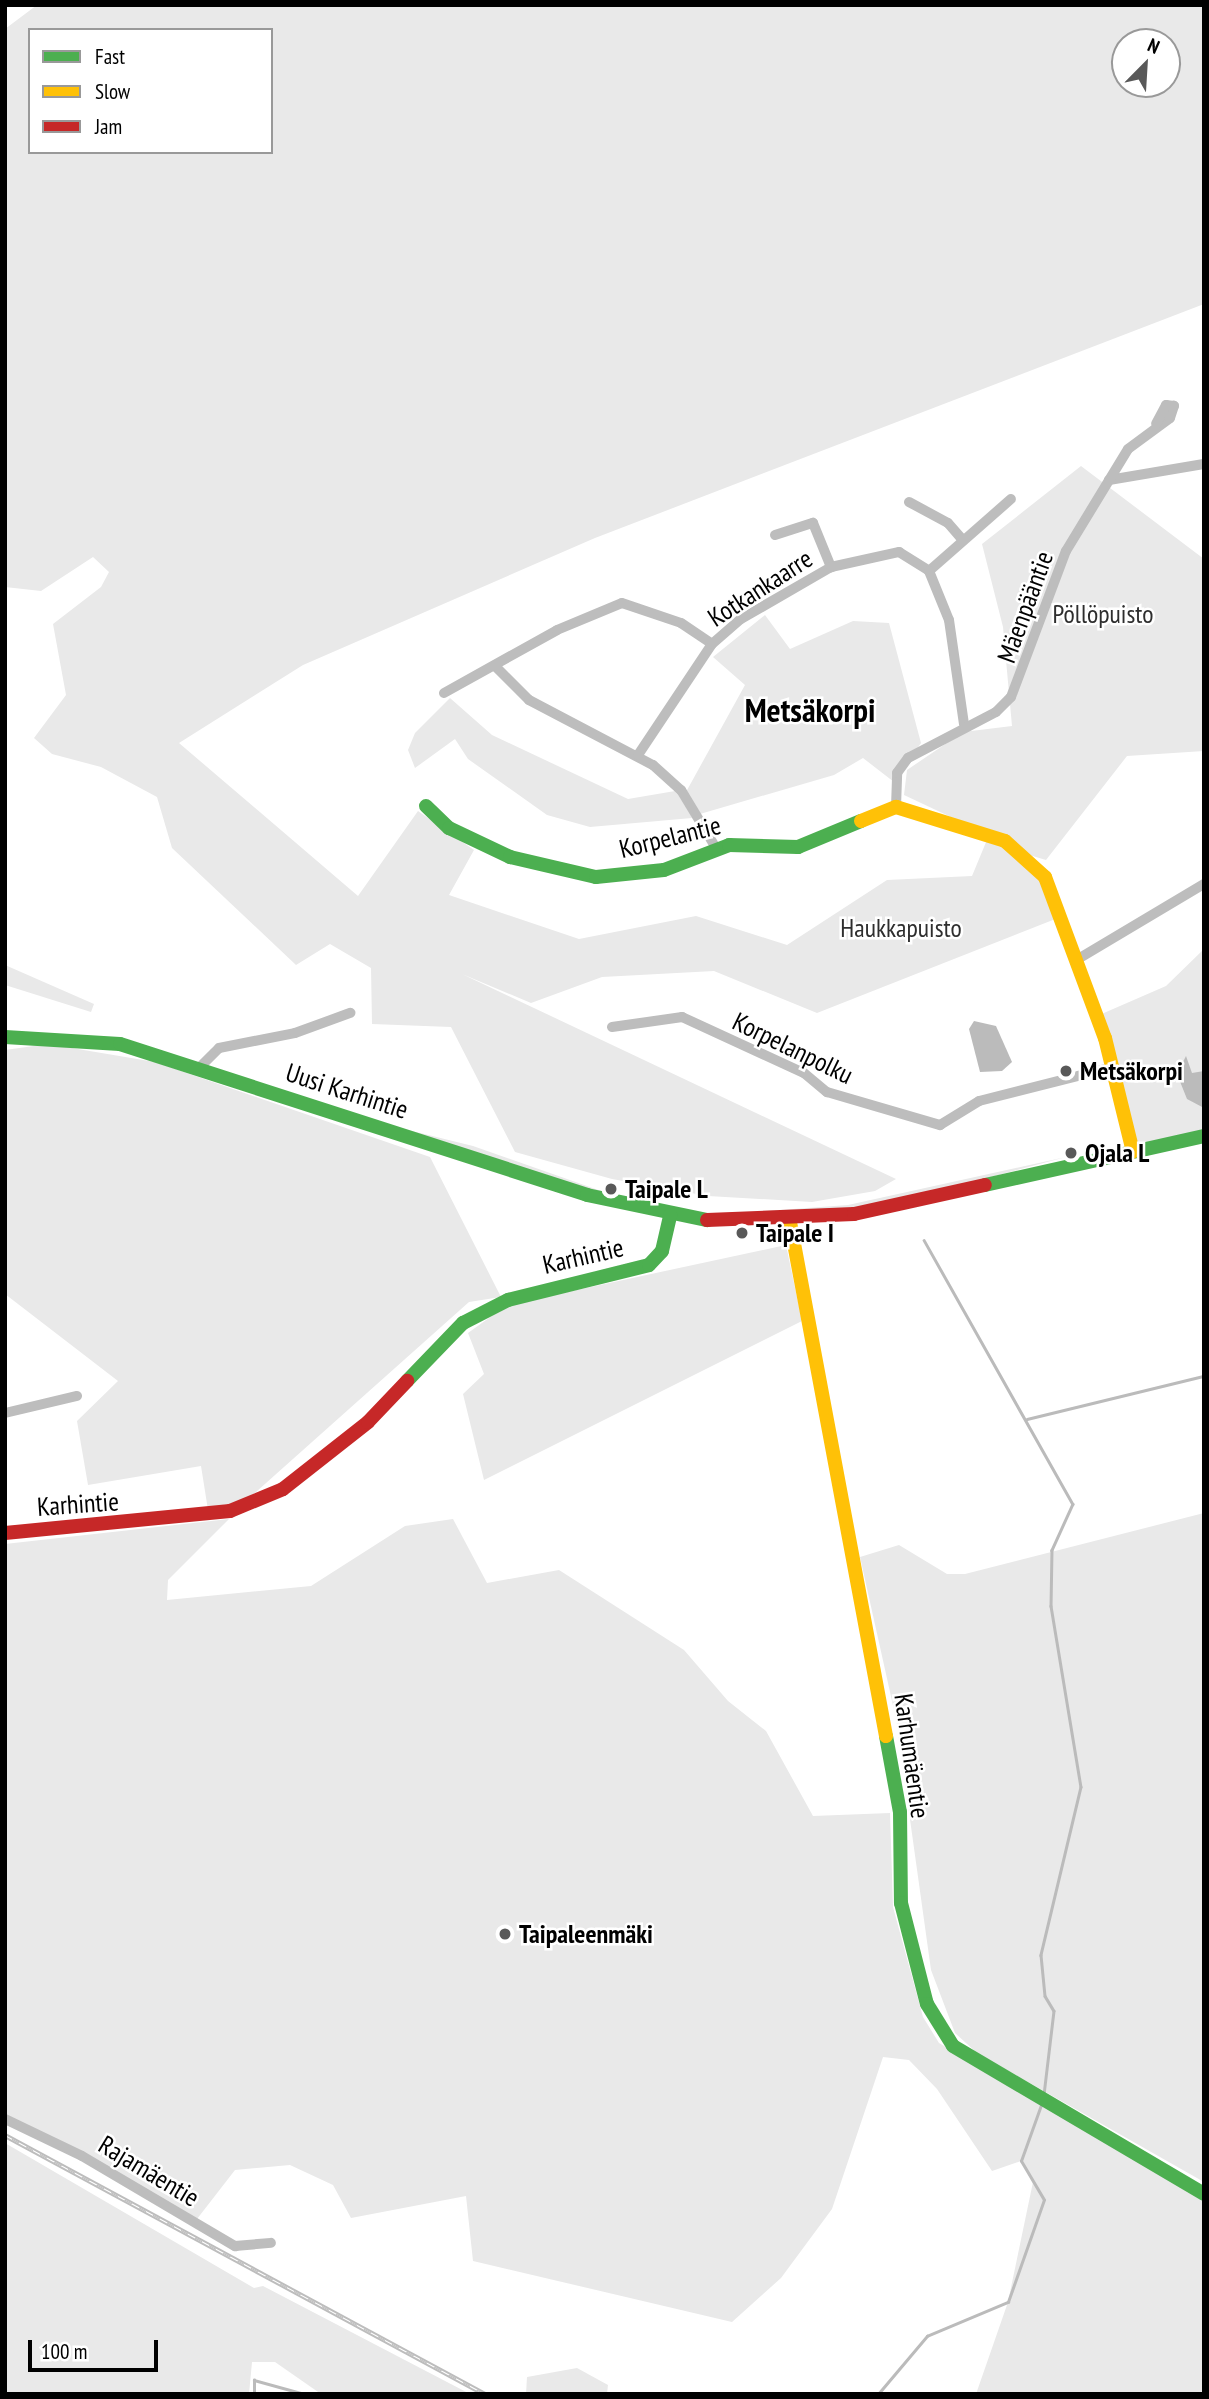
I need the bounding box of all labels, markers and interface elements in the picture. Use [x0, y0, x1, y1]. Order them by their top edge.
legend [28, 28, 273, 154]
north arrow [1111, 28, 1181, 98]
text: N [1144, 33, 1163, 59]
text: Fast [95, 43, 125, 70]
text: Slow [95, 78, 130, 105]
text: Jam [95, 113, 122, 140]
street label: Kotkankaarre [702, 543, 818, 633]
street label: Mäenpääntie [990, 547, 1060, 667]
park label: Pöllöpuisto [1053, 598, 1153, 630]
district label: Metsäkorpi [745, 690, 875, 730]
street label: Korpelantie [616, 809, 724, 865]
park label: Haukkapuisto [840, 912, 962, 944]
street label: Korpelanpolku [728, 1005, 858, 1091]
place label: Metsäkorpi [1080, 1055, 1183, 1087]
street label: Uusi Karhintie [282, 1057, 412, 1125]
marker: Metsäkorpi [1058, 1063, 1074, 1079]
place label: Ojala L [1085, 1137, 1149, 1169]
marker: Ojala L [1063, 1145, 1079, 1161]
place label: Taipale L [625, 1173, 708, 1205]
marker: Taipale L [603, 1181, 619, 1197]
place label: Taipale I [756, 1217, 834, 1249]
marker: Taipale I [734, 1225, 750, 1241]
street label: Karhintie [540, 1232, 626, 1280]
street label: Karhintie [36, 1486, 120, 1522]
street label: Karhumäentie [888, 1692, 936, 1820]
place label: Taipaleenmäki [519, 1918, 653, 1950]
marker: Taipaleenmäki [497, 1926, 513, 1942]
street label: Rajamäentie [93, 2129, 205, 2213]
scale bar [32, 2326, 161, 2370]
text: 100 m [41, 2338, 87, 2365]

